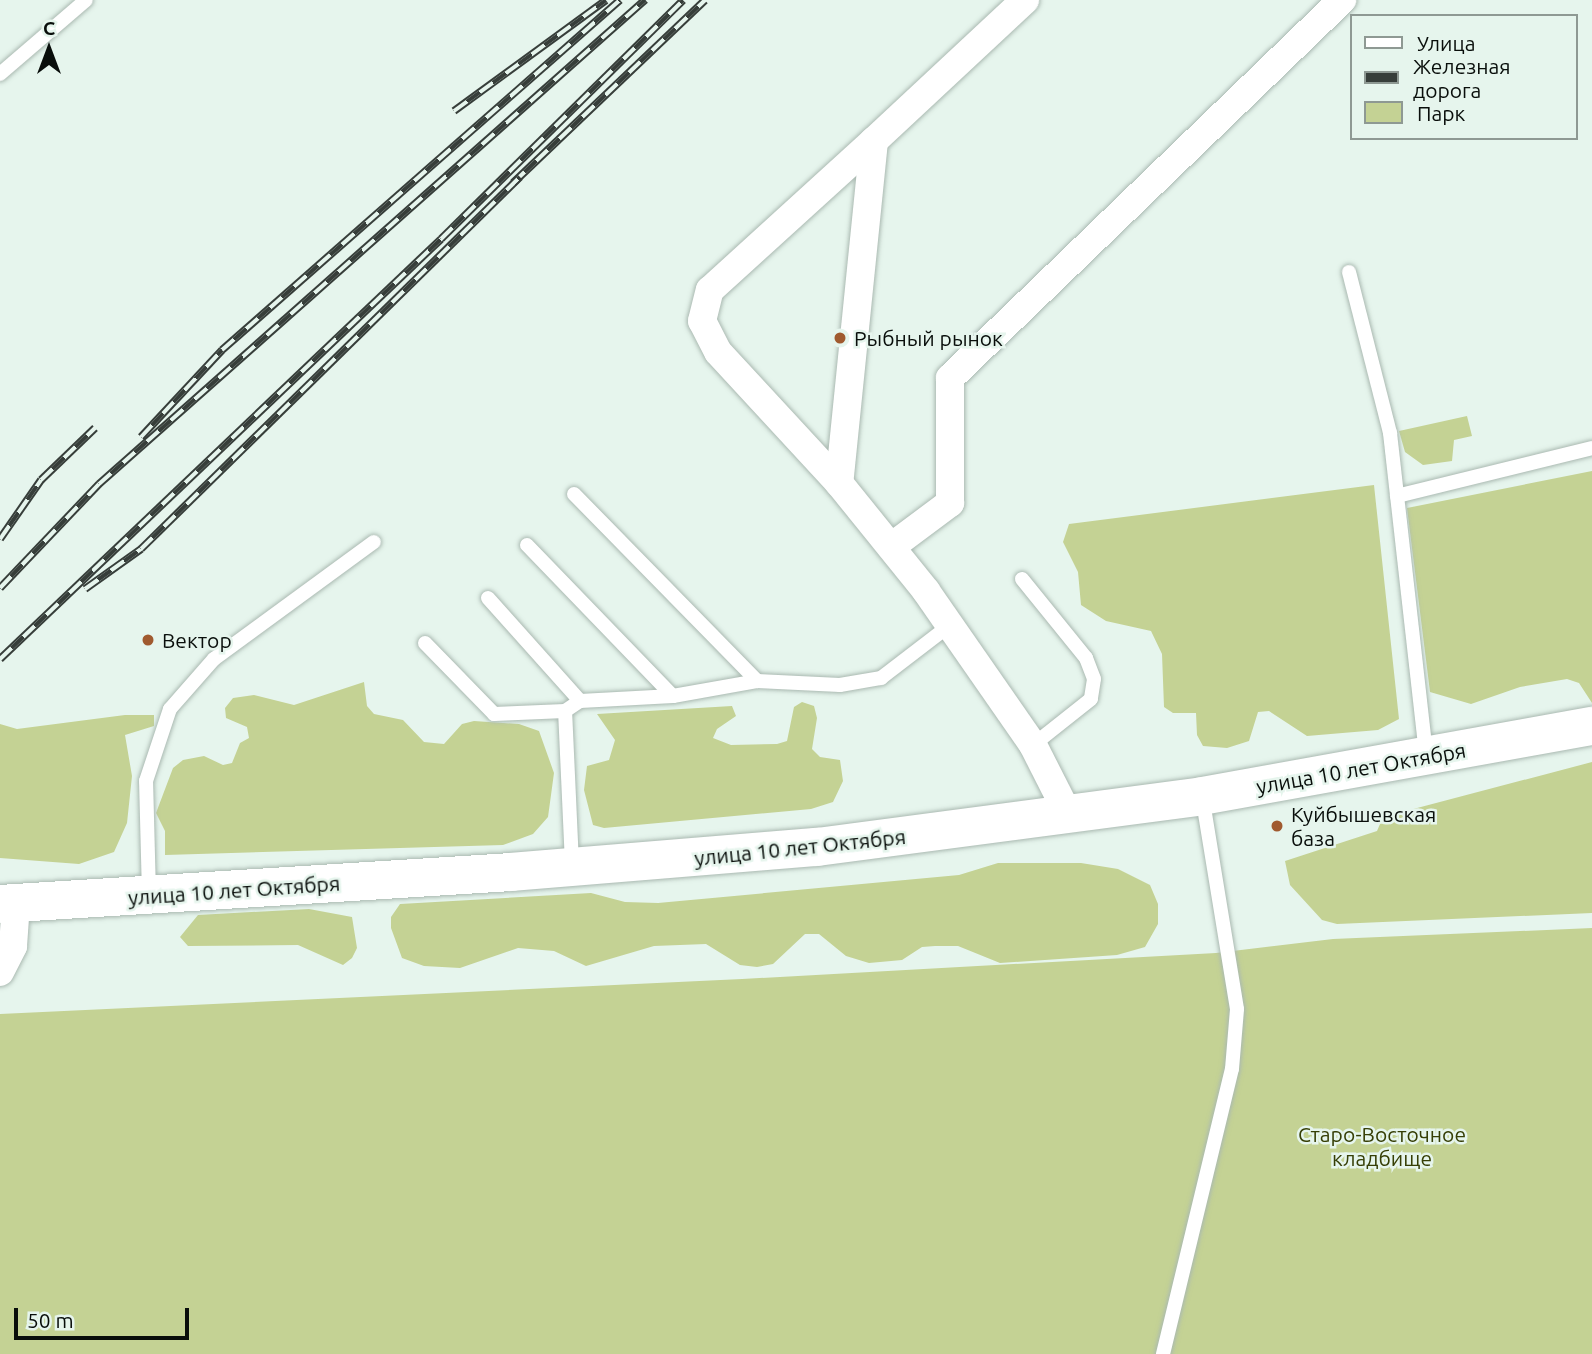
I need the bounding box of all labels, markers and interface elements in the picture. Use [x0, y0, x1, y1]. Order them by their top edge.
north arrow [14, 14, 84, 84]
legend [1350, 14, 1578, 140]
text: С [43, 17, 55, 39]
text: Улица [1417, 31, 1475, 55]
text: Железная дорога [1413, 54, 1511, 102]
text: Парк [1417, 101, 1465, 125]
place label: Рыбный рынок [854, 325, 1003, 351]
marker: Рыбный рынок [832, 330, 848, 346]
place label: Вектор [162, 627, 232, 653]
marker: Вектор [140, 632, 156, 648]
street label: улица 10 лет Октября [1254, 737, 1468, 799]
place label: Куйбышевская база [1291, 801, 1436, 851]
marker: Куйбышевская база [1269, 818, 1285, 834]
street label: улица 10 лет Октября [693, 823, 907, 871]
street label: улица 10 лет Октября [127, 870, 341, 910]
park label: Старо-Восточное кладбище [1298, 1121, 1466, 1171]
scale bar [18, 1294, 192, 1338]
text: 50 m [27, 1308, 74, 1332]

